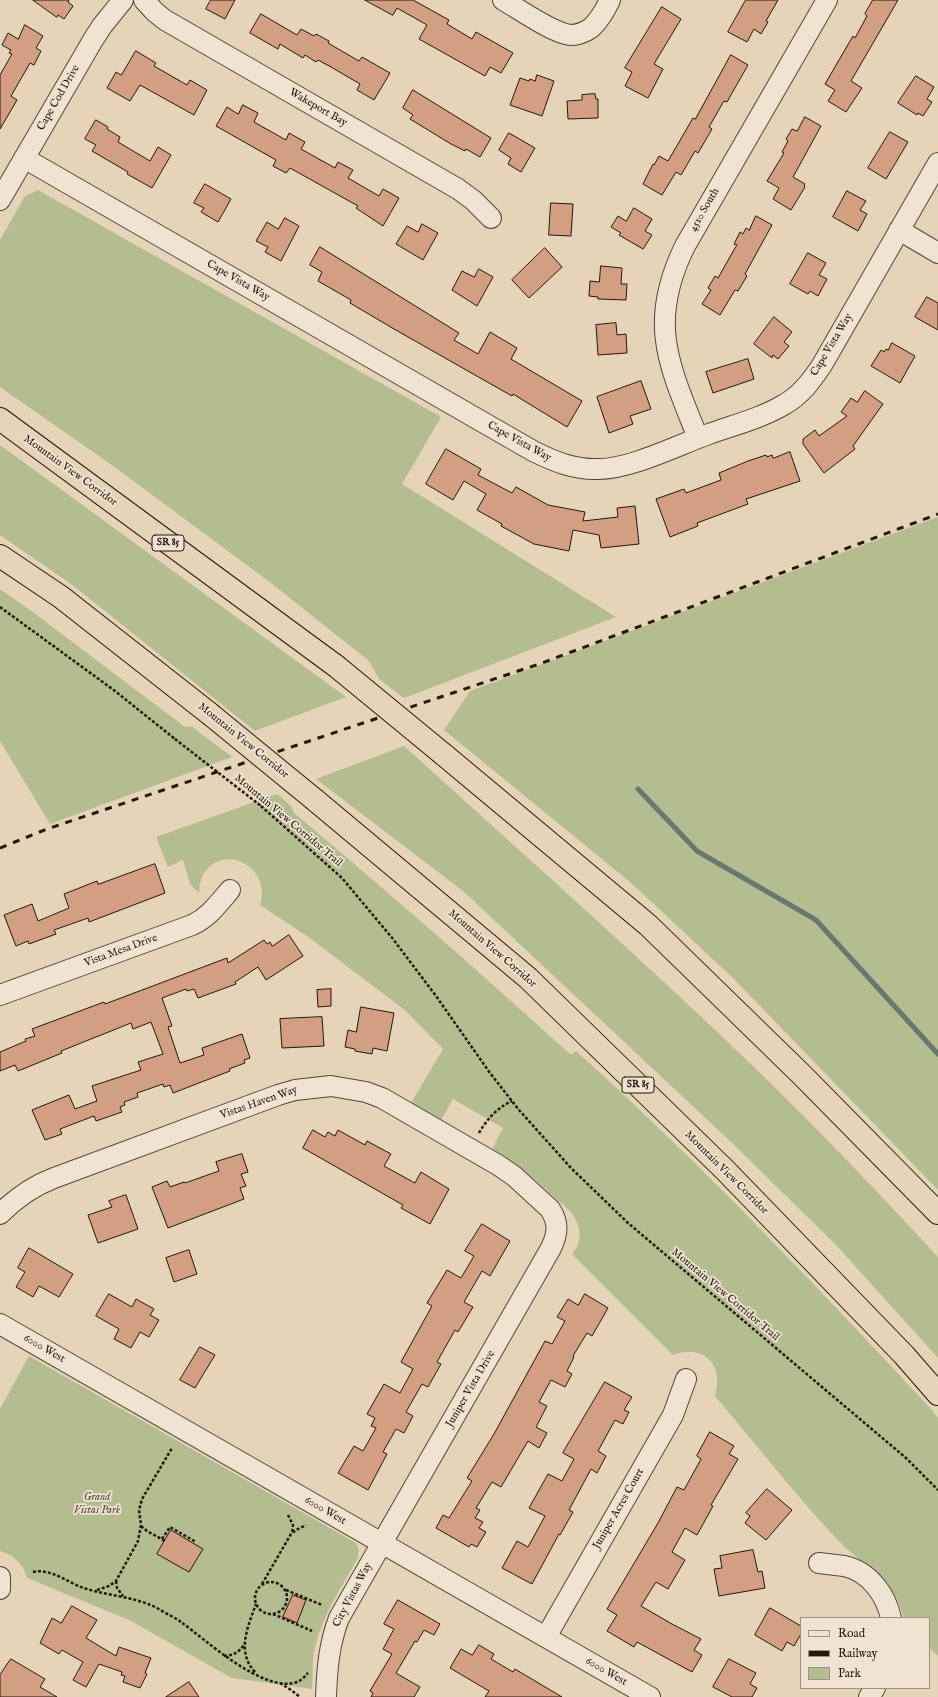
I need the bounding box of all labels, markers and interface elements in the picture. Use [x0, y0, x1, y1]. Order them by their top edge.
street label: Cape Cod Drive [35, 63, 83, 133]
street label: Wakeport Bay [287, 86, 349, 130]
street label: 4510 South [687, 186, 723, 234]
street label: Cape Vista Way [204, 258, 272, 304]
street label: Cape Vista Way [808, 311, 856, 379]
street label: Cape Vista Way [485, 419, 553, 465]
street label: Mountain View Corridor [21, 433, 119, 509]
road number: SR 85 [152, 535, 184, 551]
street label: Mountain View Corridor [195, 700, 291, 782]
street label: Mountain View Corridor Trail [231, 772, 345, 870]
street label: Mountain View Corridor [445, 907, 539, 991]
street label: Vista Mesa Drive [83, 932, 159, 970]
road number: SR 85 [622, 1077, 654, 1093]
street label: Vistas Haven Way [219, 1084, 299, 1122]
street label: Mountain View Corridor [681, 1128, 771, 1218]
street label: Mountain View Corridor Trail [668, 1246, 782, 1344]
street label: 6000 West [21, 1332, 67, 1366]
street label: Juniper Vista Drive [444, 1348, 498, 1430]
street label: Juniper Acres Court [591, 1466, 647, 1552]
park label: Grand Vistas Park [74, 1491, 120, 1517]
street label: 6000 West [302, 1494, 348, 1528]
street label: City Vistas Way [331, 1561, 375, 1629]
legend [800, 1617, 930, 1689]
text: Road [838, 1626, 865, 1641]
text: Railway [838, 1646, 877, 1661]
street label: 6000 West [583, 1655, 629, 1689]
text: Park [838, 1666, 861, 1681]

